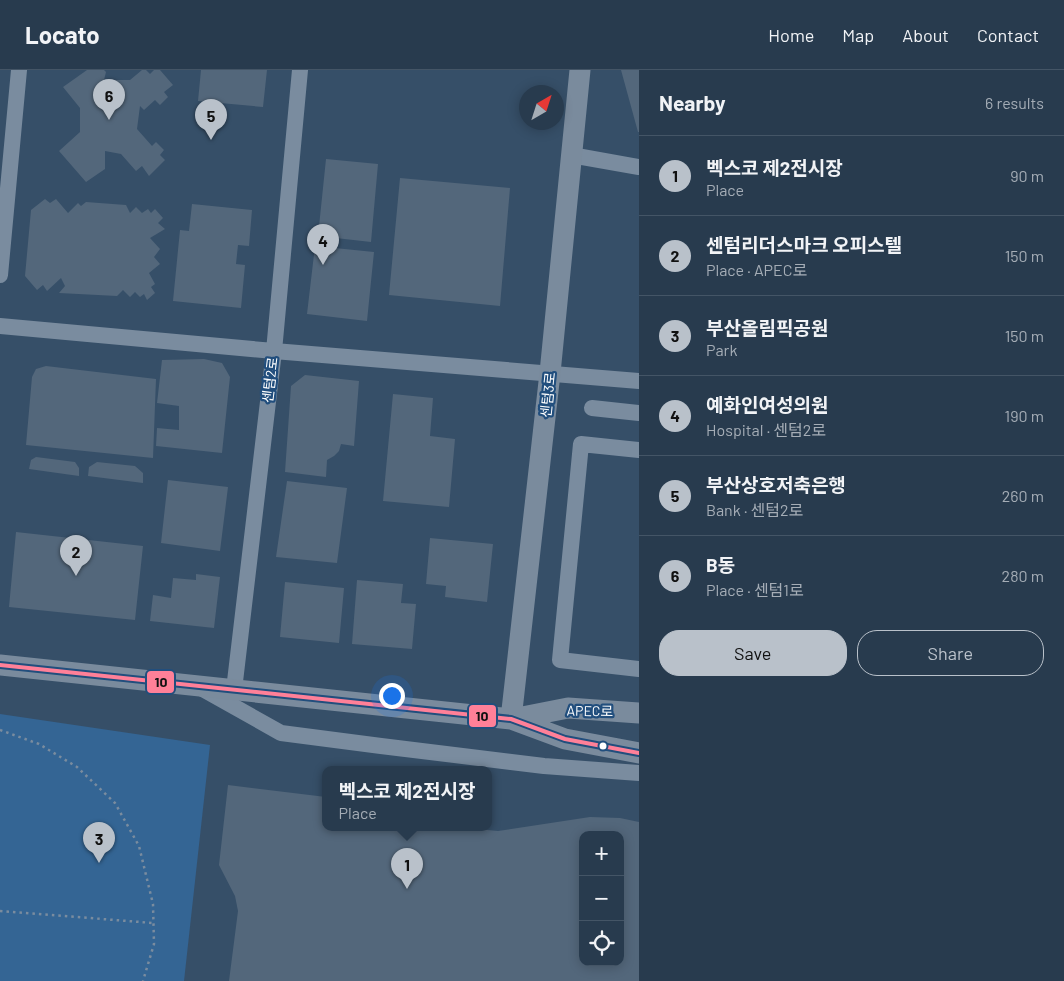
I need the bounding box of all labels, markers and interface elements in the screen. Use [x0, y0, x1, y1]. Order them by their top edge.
text: Locato [25, 20, 100, 49]
text: Home [768, 24, 814, 46]
text: Map [842, 24, 874, 46]
text: About [902, 24, 949, 46]
text: Contact [977, 24, 1039, 46]
pin: 6 [93, 79, 125, 120]
north arrow [519, 85, 564, 130]
text: Nearby [659, 90, 725, 115]
text: 6 results [985, 93, 1044, 112]
pin: 5 [195, 99, 227, 140]
text: 벡스코 제2전시장 [706, 156, 843, 179]
text: 1 [672, 166, 678, 185]
text: 90 m [1010, 166, 1044, 185]
text: Place [706, 180, 744, 199]
pin: 4 [307, 224, 339, 265]
text: 센텀리더스마크 오피스텔 [706, 233, 902, 256]
text: 2 [671, 246, 679, 265]
text: 150 m [1005, 246, 1044, 265]
text: Place · APEC로 [706, 260, 807, 279]
text: 부산올림픽공원 [706, 316, 828, 339]
text: 3 [671, 326, 679, 345]
text: 150 m [1005, 326, 1044, 345]
text: Park [706, 340, 737, 359]
street label: 센텀2로 [258, 356, 281, 404]
street label: 센텀3로 [537, 371, 558, 419]
text: 예화인여성의원 [706, 393, 828, 416]
text: 4 [670, 406, 680, 425]
text: 190 m [1005, 406, 1044, 425]
text: Hospital · 센텀2로 [706, 420, 826, 439]
text: 부산상호저축은행 [706, 473, 846, 496]
text: 5 [671, 486, 679, 505]
text: 260 m [1002, 486, 1044, 505]
text: Bank · 센텀2로 [706, 500, 803, 519]
pin: 2 [60, 535, 92, 576]
text: B동 [706, 553, 735, 576]
text: 6 [671, 566, 679, 585]
text: 280 m [1002, 566, 1044, 585]
text: Place · 센텀1로 [706, 580, 804, 599]
button: Save [659, 630, 847, 676]
button: Share [857, 630, 1044, 676]
line badge: 10 [146, 670, 175, 694]
text: 10 [155, 673, 167, 690]
your location [379, 683, 405, 709]
street label: APEC로 [567, 702, 614, 719]
line badge: 10 [468, 704, 497, 728]
text: 10 [476, 707, 488, 724]
unlabelled marker [598, 741, 608, 751]
popup [322, 766, 492, 831]
text: 벡스코 제2전시장 [339, 779, 475, 802]
text: Place [339, 803, 377, 822]
pin: 3 [83, 822, 115, 863]
map controls [579, 831, 624, 966]
button: + [579, 831, 624, 876]
pin: 1 [391, 848, 423, 889]
button: − [579, 876, 624, 921]
button: locate [579, 921, 624, 966]

